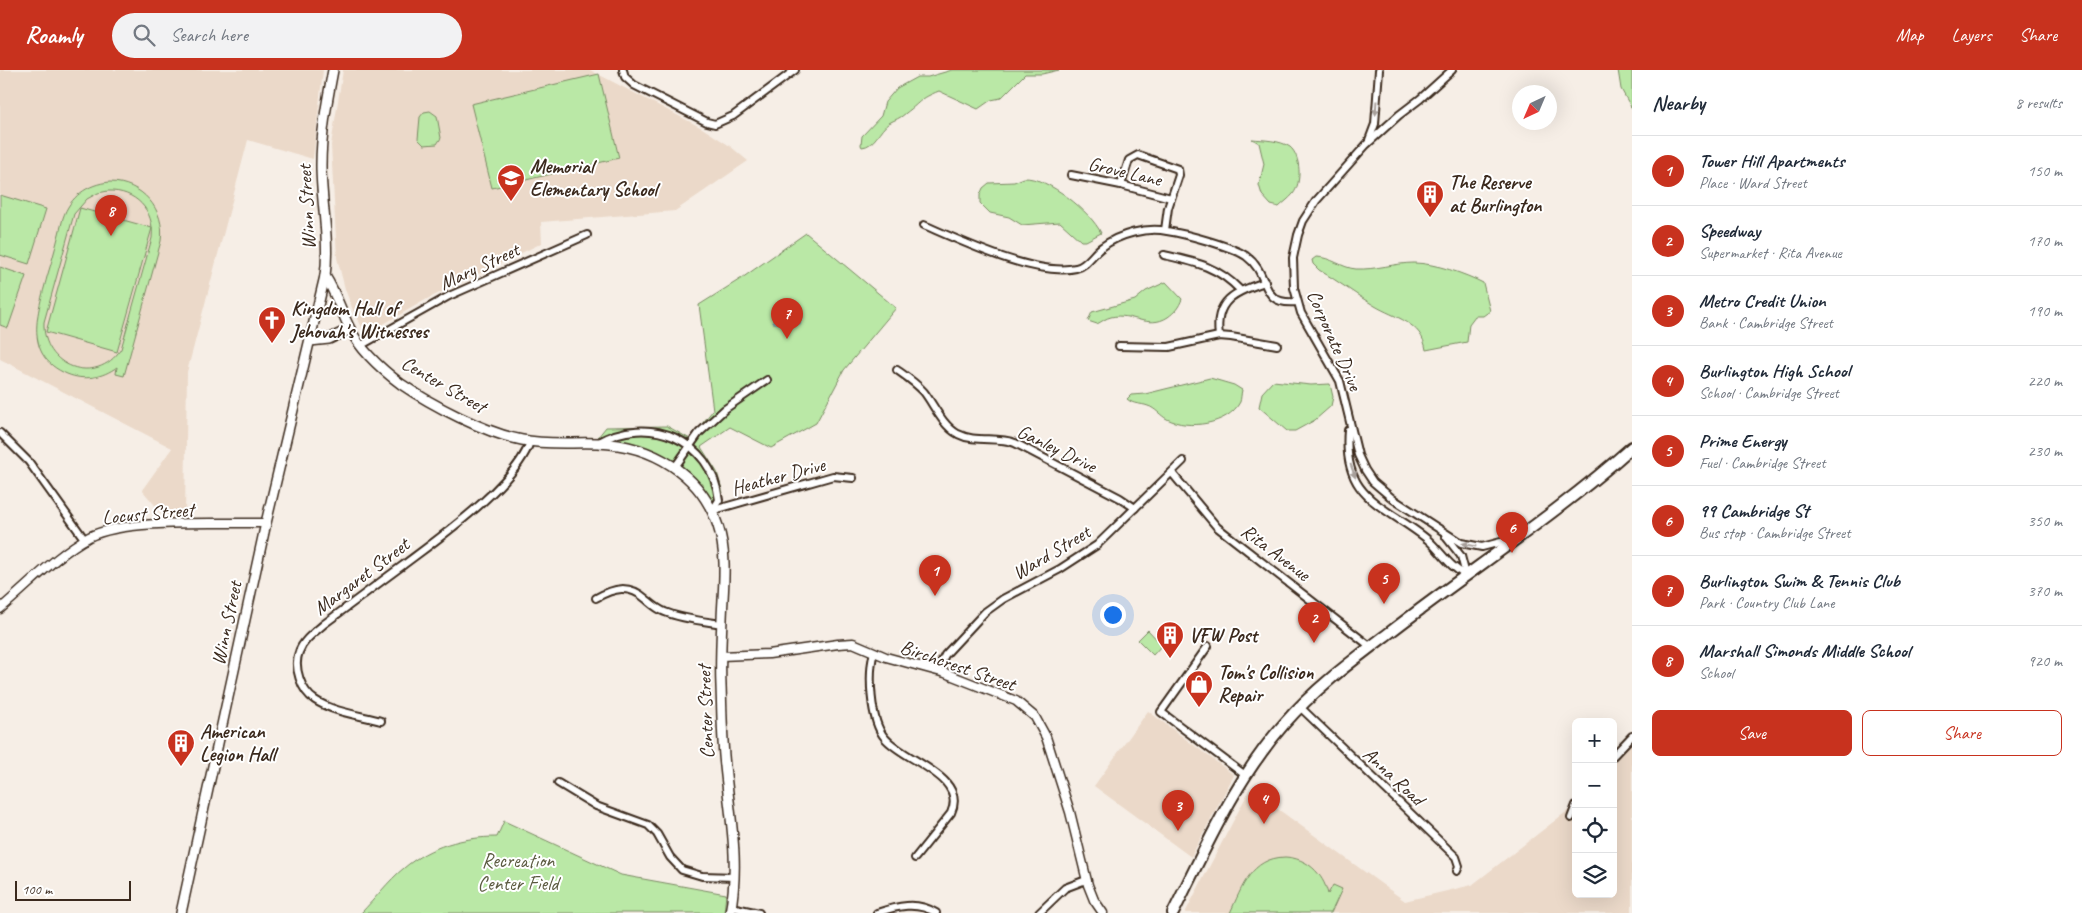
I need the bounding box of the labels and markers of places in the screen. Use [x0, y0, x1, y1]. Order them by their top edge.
place label: Memorial Elementary School [530, 154, 660, 202]
school or university icon: Memorial Elementary School [496, 163, 526, 202]
place label: The Reserve at Burlington [1449, 170, 1542, 218]
building icon: The Reserve at Burlington [1415, 179, 1445, 218]
pin: 8 [95, 195, 127, 236]
place label: Kingdom Hall of Jehovah's Witnesses [289, 296, 430, 344]
pin: 7 [771, 298, 803, 339]
church icon: Kingdom Hall of Jehovah's Witnesses [257, 305, 287, 344]
pin: 6 [1496, 512, 1528, 553]
pin: 1 [919, 555, 951, 596]
pin: 5 [1368, 563, 1400, 604]
pin: 2 [1298, 602, 1330, 643]
building icon: VFW Post [1155, 620, 1185, 659]
place label: VFW Post [1189, 623, 1260, 648]
place label: Tom's Collision Repair [1218, 660, 1314, 708]
shop icon: Tom's Collision Repair [1184, 669, 1214, 708]
place label: American Legion Hall [200, 719, 280, 767]
building icon: American Legion Hall [166, 728, 196, 767]
pin: 4 [1248, 783, 1280, 824]
pin: 3 [1162, 790, 1194, 831]

